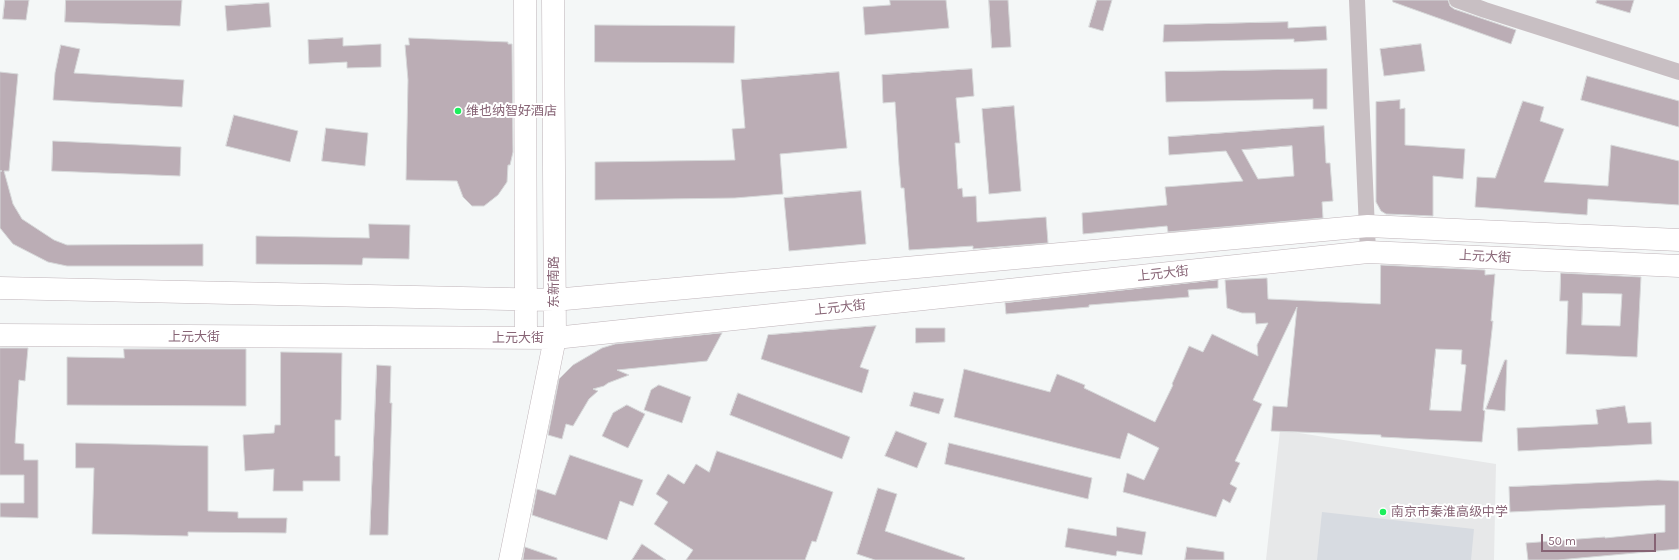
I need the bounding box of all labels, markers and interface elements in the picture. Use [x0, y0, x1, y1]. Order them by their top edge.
place label: 维也纳智好酒店 [466, 103, 557, 119]
marker: 维也纳智好酒店 [453, 106, 463, 116]
street label: 上元大街 [1459, 248, 1511, 266]
street label: 东新南路 [546, 256, 562, 308]
street label: 上元大街 [1136, 264, 1190, 284]
street label: 上元大街 [813, 298, 867, 318]
street label: 上元大街 [168, 329, 220, 345]
street label: 上元大街 [492, 330, 544, 346]
place label: 南京市秦淮高级中学 [1391, 504, 1508, 520]
marker: 南京市秦淮高级中学 [1378, 507, 1388, 517]
scale bar [1543, 526, 1658, 552]
text: 50 m [1548, 534, 1576, 548]

